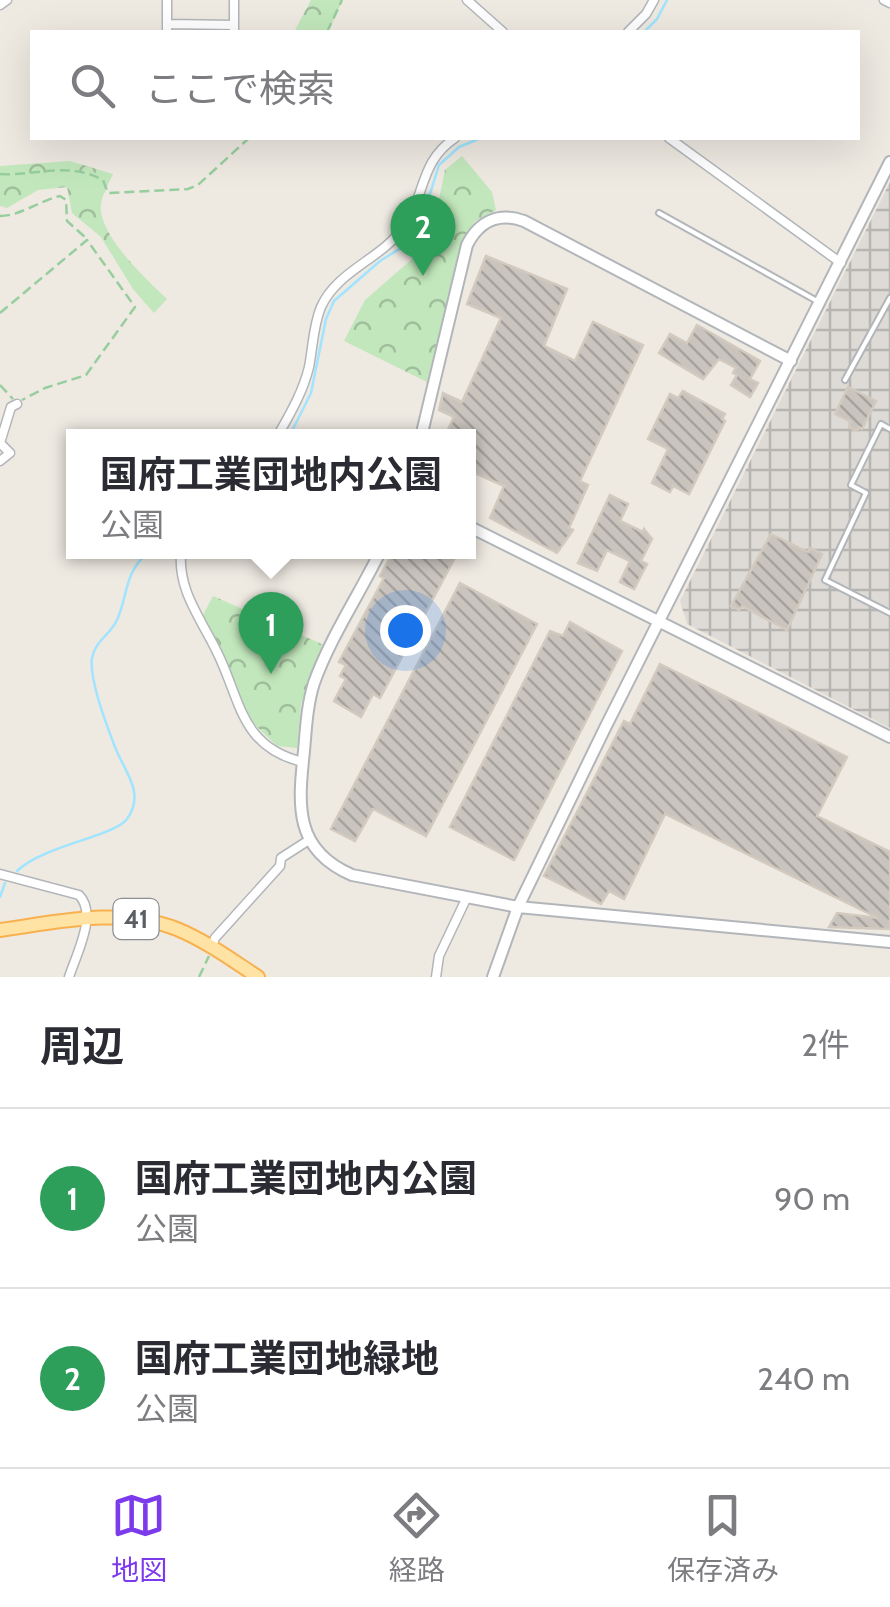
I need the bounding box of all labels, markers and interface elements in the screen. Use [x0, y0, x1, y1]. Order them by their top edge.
search box [30, 30, 860, 140]
icon: search [65, 58, 120, 113]
text: ここで検索 [145, 65, 335, 112]
pin: 2 [390, 194, 456, 276]
popup [66, 429, 476, 559]
text: 国府工業団地内公園 [100, 451, 442, 498]
text: 公園 [100, 505, 164, 544]
pin: 1 [238, 592, 304, 674]
your location [380, 605, 431, 656]
road number: 41 [114, 899, 158, 939]
text: 周辺 [40, 1020, 124, 1072]
text: 2件 [801, 1025, 850, 1064]
text: 国府工業団地内公園 [135, 1155, 477, 1202]
text: 1 [67, 1179, 78, 1218]
text: 90 m [774, 1179, 850, 1218]
text: 公園 [135, 1209, 199, 1248]
text: 国府工業団地緑地 [135, 1335, 439, 1382]
text: 2 [64, 1359, 81, 1398]
text: 240 m [757, 1359, 850, 1398]
text: 公園 [135, 1389, 199, 1428]
tab: 地図 [111, 1488, 167, 1588]
tab: 経路 [389, 1488, 445, 1588]
tab: 保存済み [667, 1488, 779, 1588]

